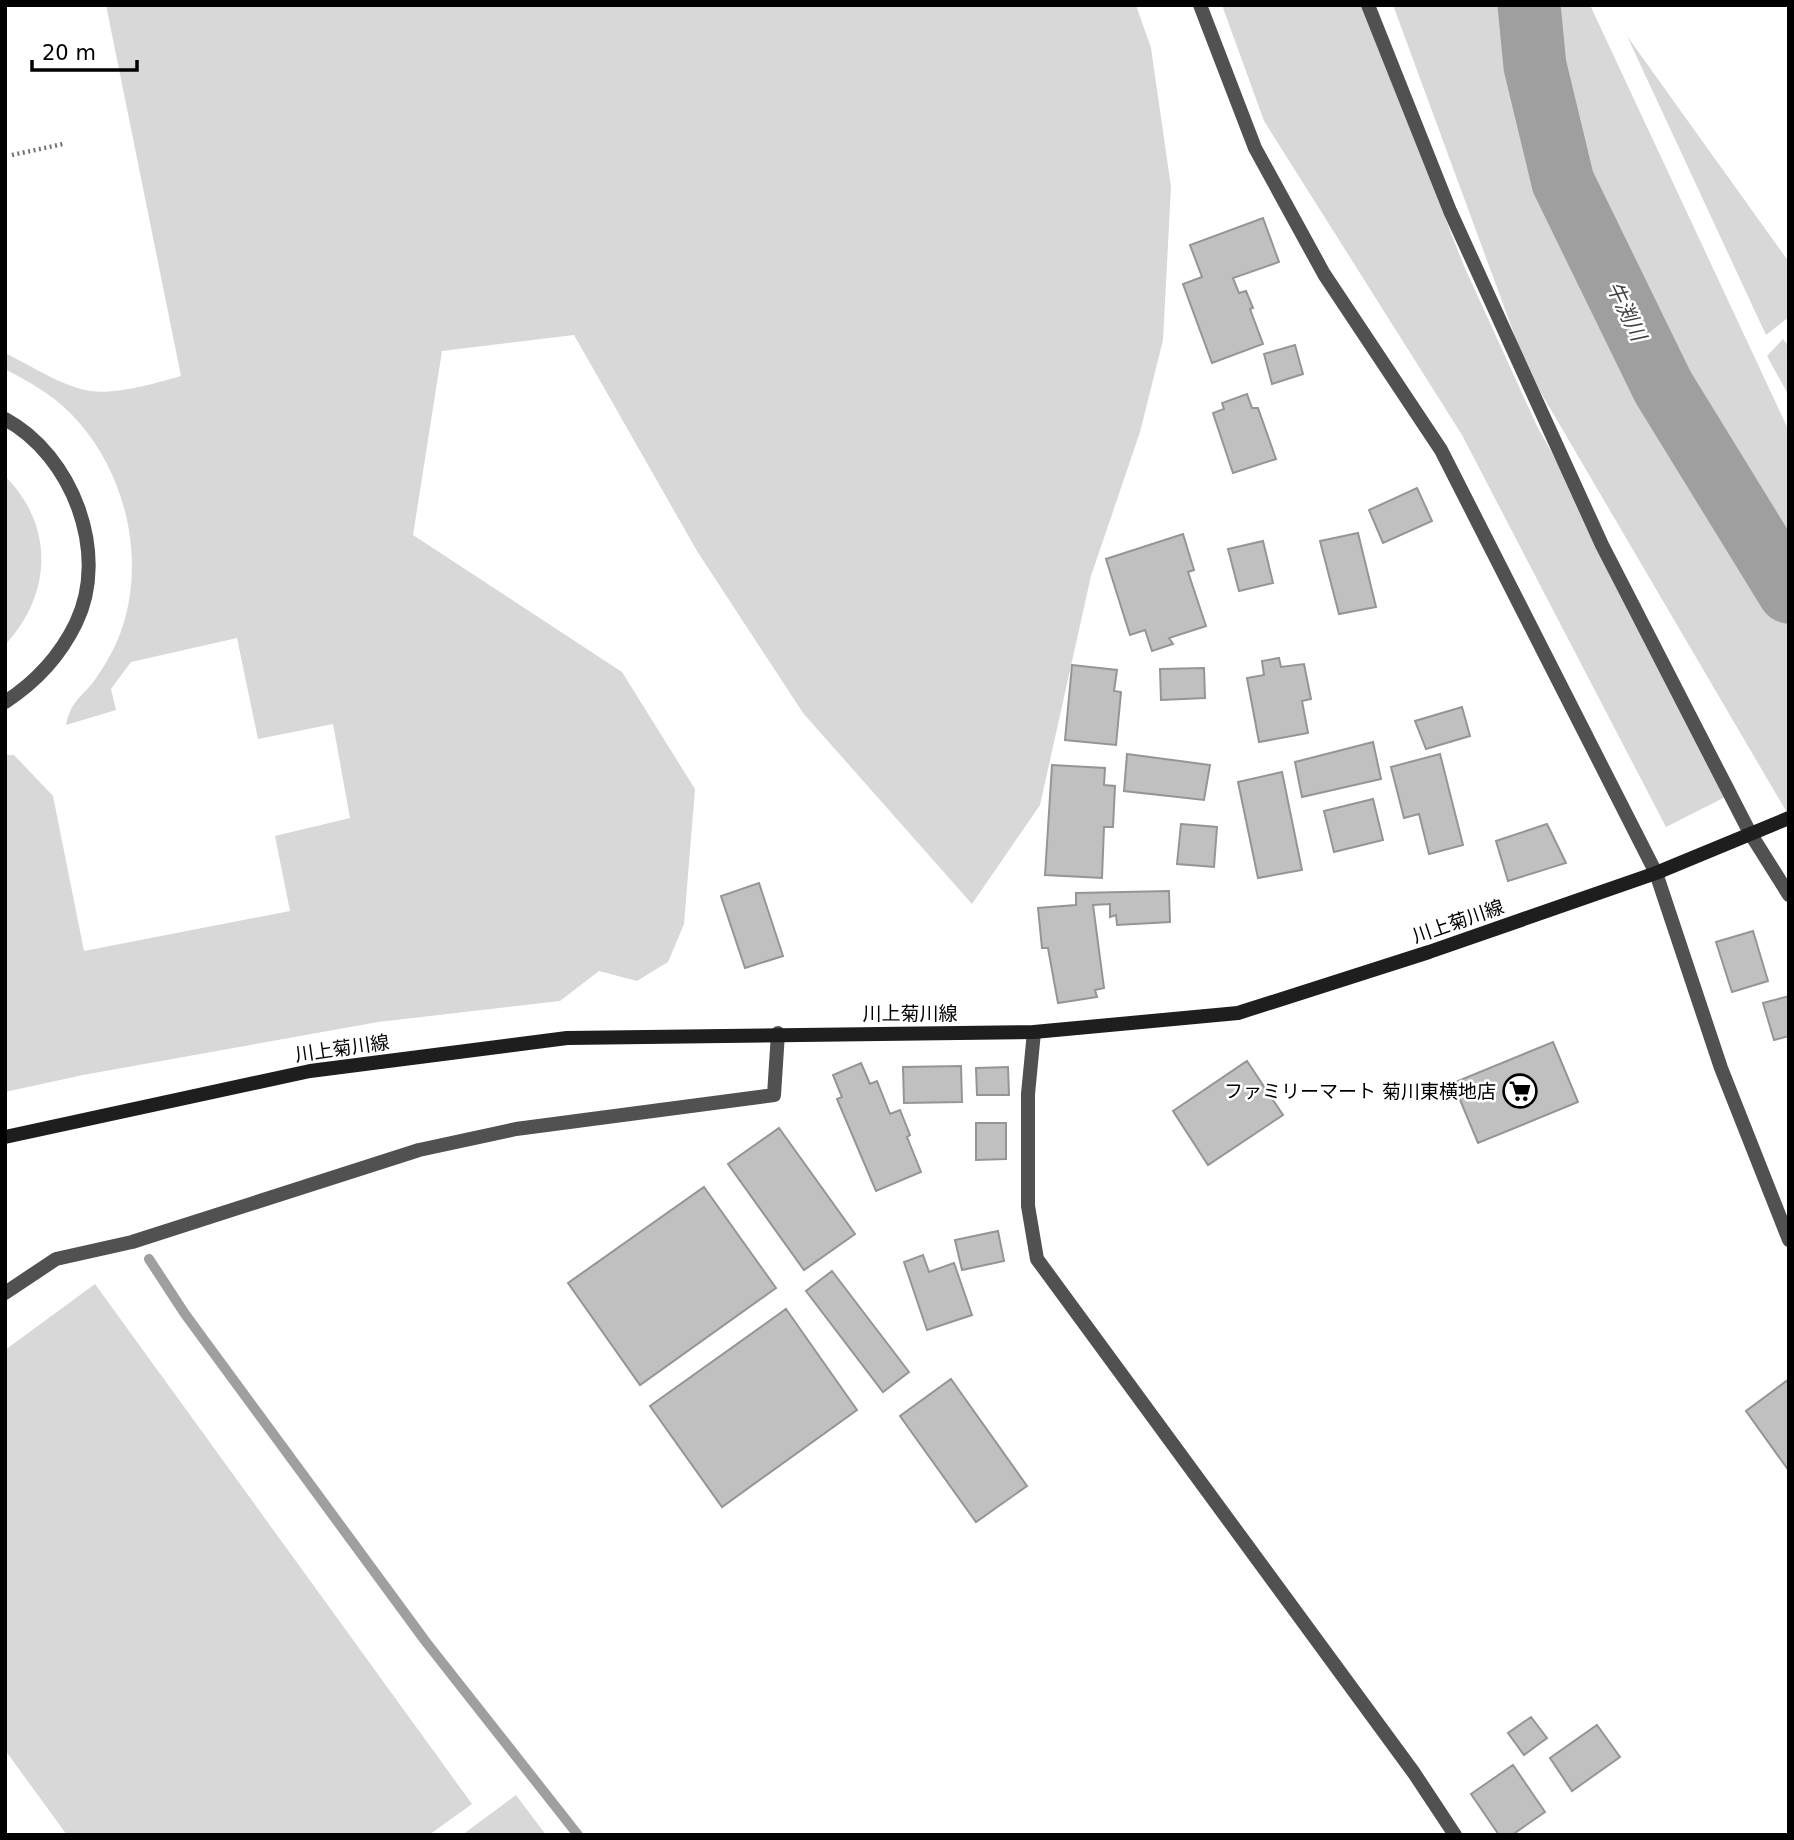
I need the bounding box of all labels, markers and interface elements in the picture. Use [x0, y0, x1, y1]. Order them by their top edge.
scale bar [32, 28, 136, 72]
text: 20 m [42, 41, 96, 65]
water label: 牛渕川 [1601, 277, 1651, 346]
street label: 川上菊川線 [1409, 895, 1507, 947]
street label: 川上菊川線 [862, 1002, 958, 1024]
street label: 川上菊川線 [293, 1030, 391, 1066]
supermarket icon: ファミリーマート 菊川東横地店 [1501, 1072, 1539, 1110]
place label: ファミリーマート 菊川東横地店 [1224, 1080, 1496, 1102]

